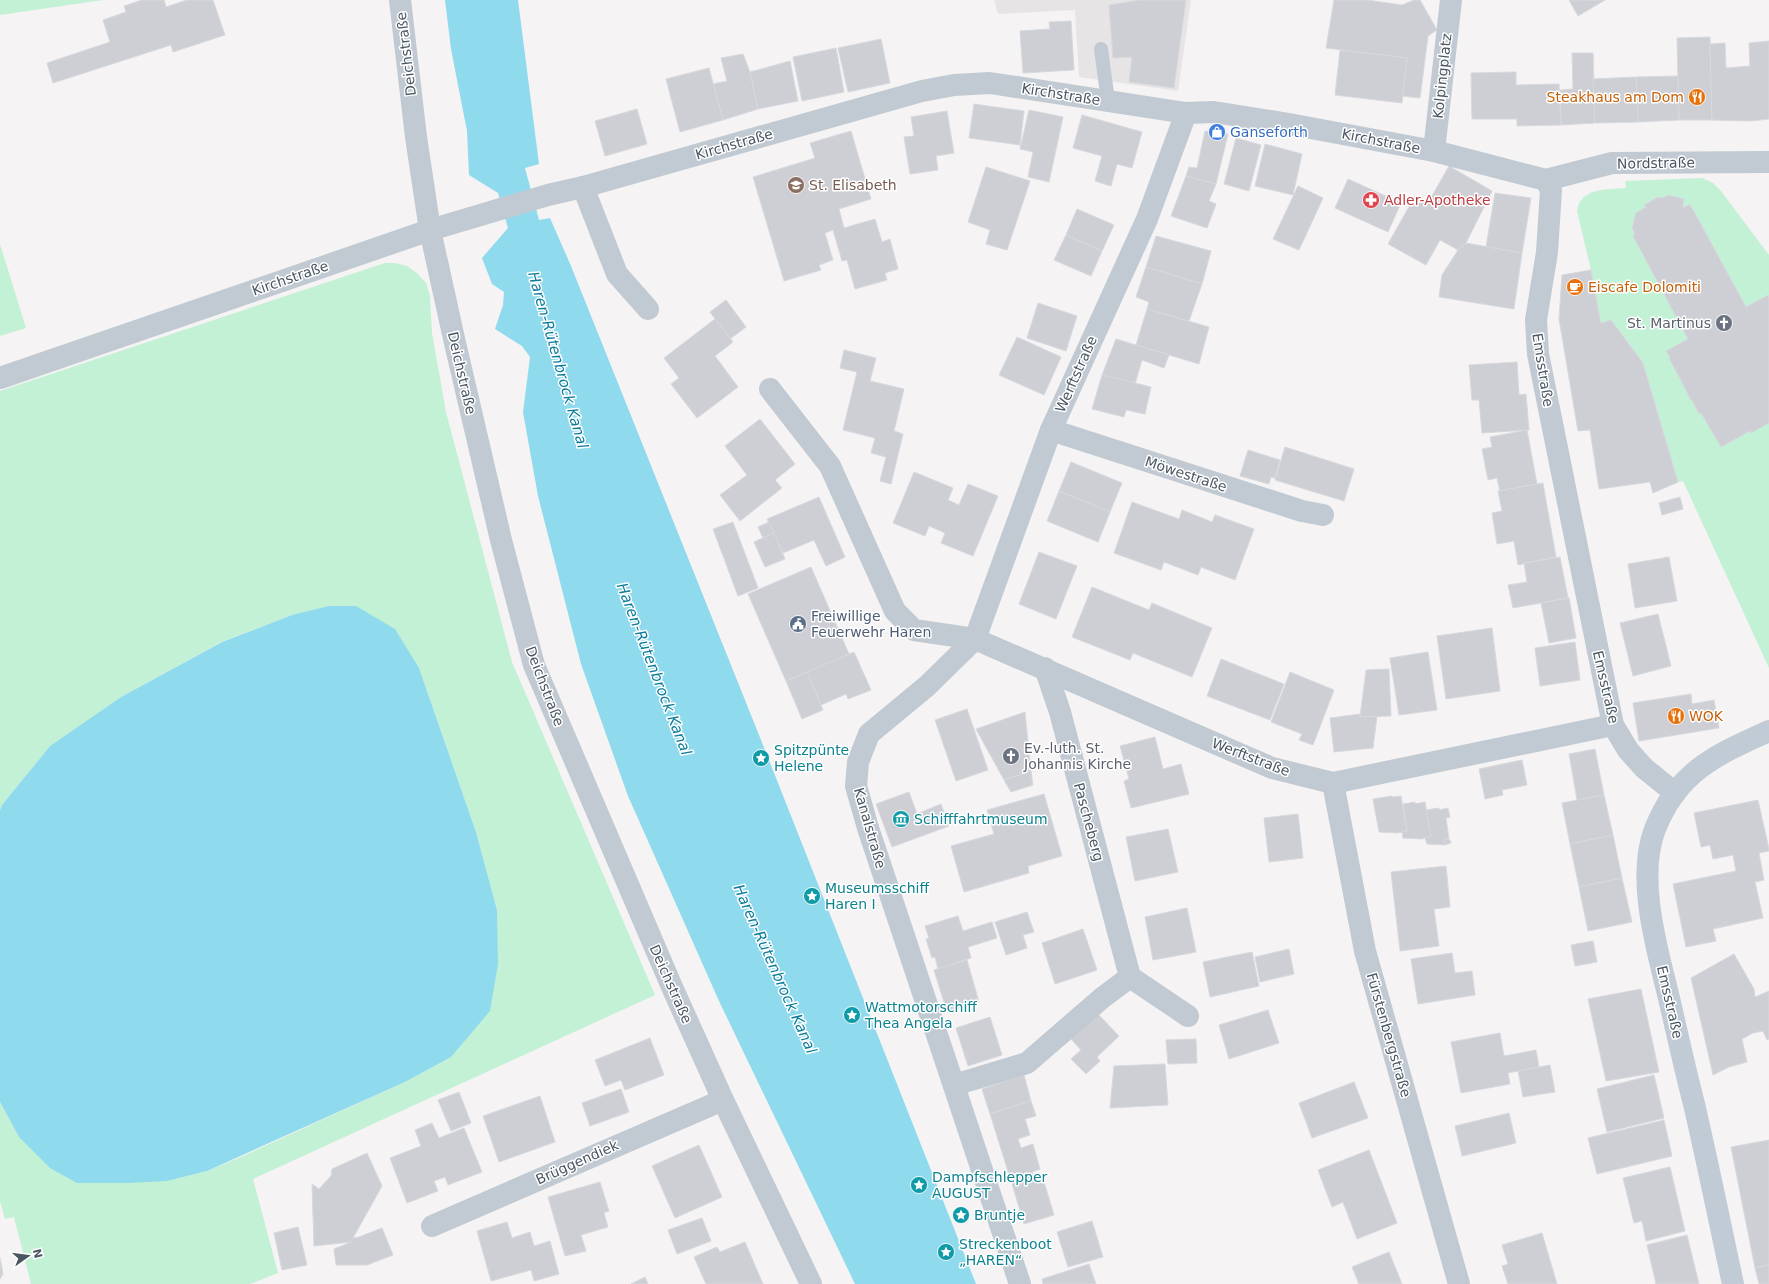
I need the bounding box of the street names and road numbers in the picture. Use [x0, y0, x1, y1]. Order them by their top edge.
street label: Deichstraße [393, 11, 419, 97]
street label: Kolpingplatz [1430, 33, 1454, 119]
street label: Kirchstraße [1020, 80, 1102, 108]
street label: Kirchstraße [694, 125, 774, 163]
street label: Kirchstraße [1340, 126, 1422, 156]
street label: Nordstraße [1617, 154, 1695, 172]
street label: Kirchstraße [250, 257, 330, 299]
street label: Deichstraße [445, 330, 479, 416]
street label: Emsstraße [1529, 332, 1557, 408]
street label: Werftstraße [1052, 333, 1100, 415]
street label: Möwestraße [1143, 453, 1229, 495]
street label: Deichstraße [522, 644, 568, 728]
street label: Emsstraße [1590, 649, 1622, 725]
street label: Werftstraße [1210, 735, 1292, 779]
street label: Pascheberg [1071, 781, 1107, 863]
street label: Kanalstraße [851, 786, 889, 870]
street label: Deichstraße [647, 942, 695, 1026]
street label: Emsstraße [1654, 964, 1686, 1040]
street label: Fürstenbergstraße [1364, 971, 1414, 1099]
street label: Brüggendiek [533, 1136, 622, 1187]

